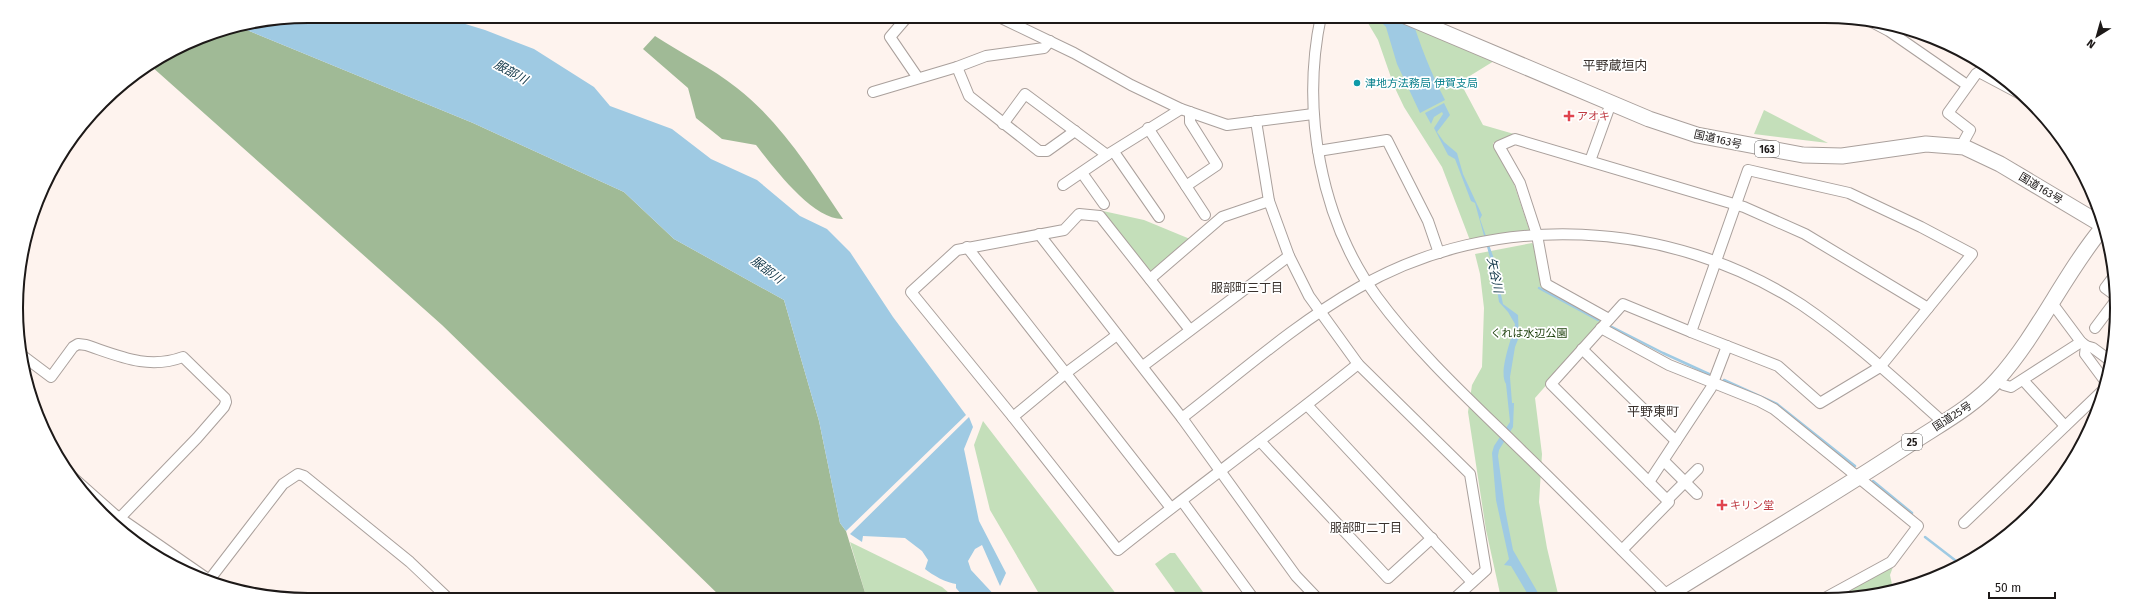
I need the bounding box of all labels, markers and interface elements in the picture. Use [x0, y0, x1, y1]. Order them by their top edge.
north arrow [2077, 16, 2117, 56]
text: N [2084, 36, 2098, 51]
water label: 服部川 [492, 57, 532, 88]
district label: 平野蔵垣内 [1582, 58, 1648, 73]
place label: 津地方法務局 伊賀支局 [1365, 77, 1478, 90]
marker: 津地方法務局 伊賀支局 [1352, 78, 1362, 88]
place label: アオキ [1577, 110, 1610, 123]
marker: アオキ [1564, 111, 1574, 121]
street label: 国道163号 [1693, 128, 1743, 151]
road number: 163 [1755, 141, 1779, 157]
street label: 国道163号 [2016, 170, 2065, 207]
water label: 服部川 [748, 254, 787, 288]
water label: 矢谷川 [1484, 256, 1506, 296]
district label: 服部町三丁目 [1211, 281, 1283, 295]
park label: くれは水辺公園 [1491, 327, 1568, 340]
street label: 国道25号 [1930, 399, 1974, 434]
district label: 平野東町 [1627, 404, 1679, 419]
road number: 25 [1902, 434, 1922, 450]
place label: キリン堂 [1730, 499, 1774, 512]
marker: キリン堂 [1717, 500, 1727, 510]
district label: 服部町二丁目 [1330, 521, 1402, 535]
scale bar [1989, 574, 2055, 600]
text: 50 m [1995, 581, 2021, 595]

